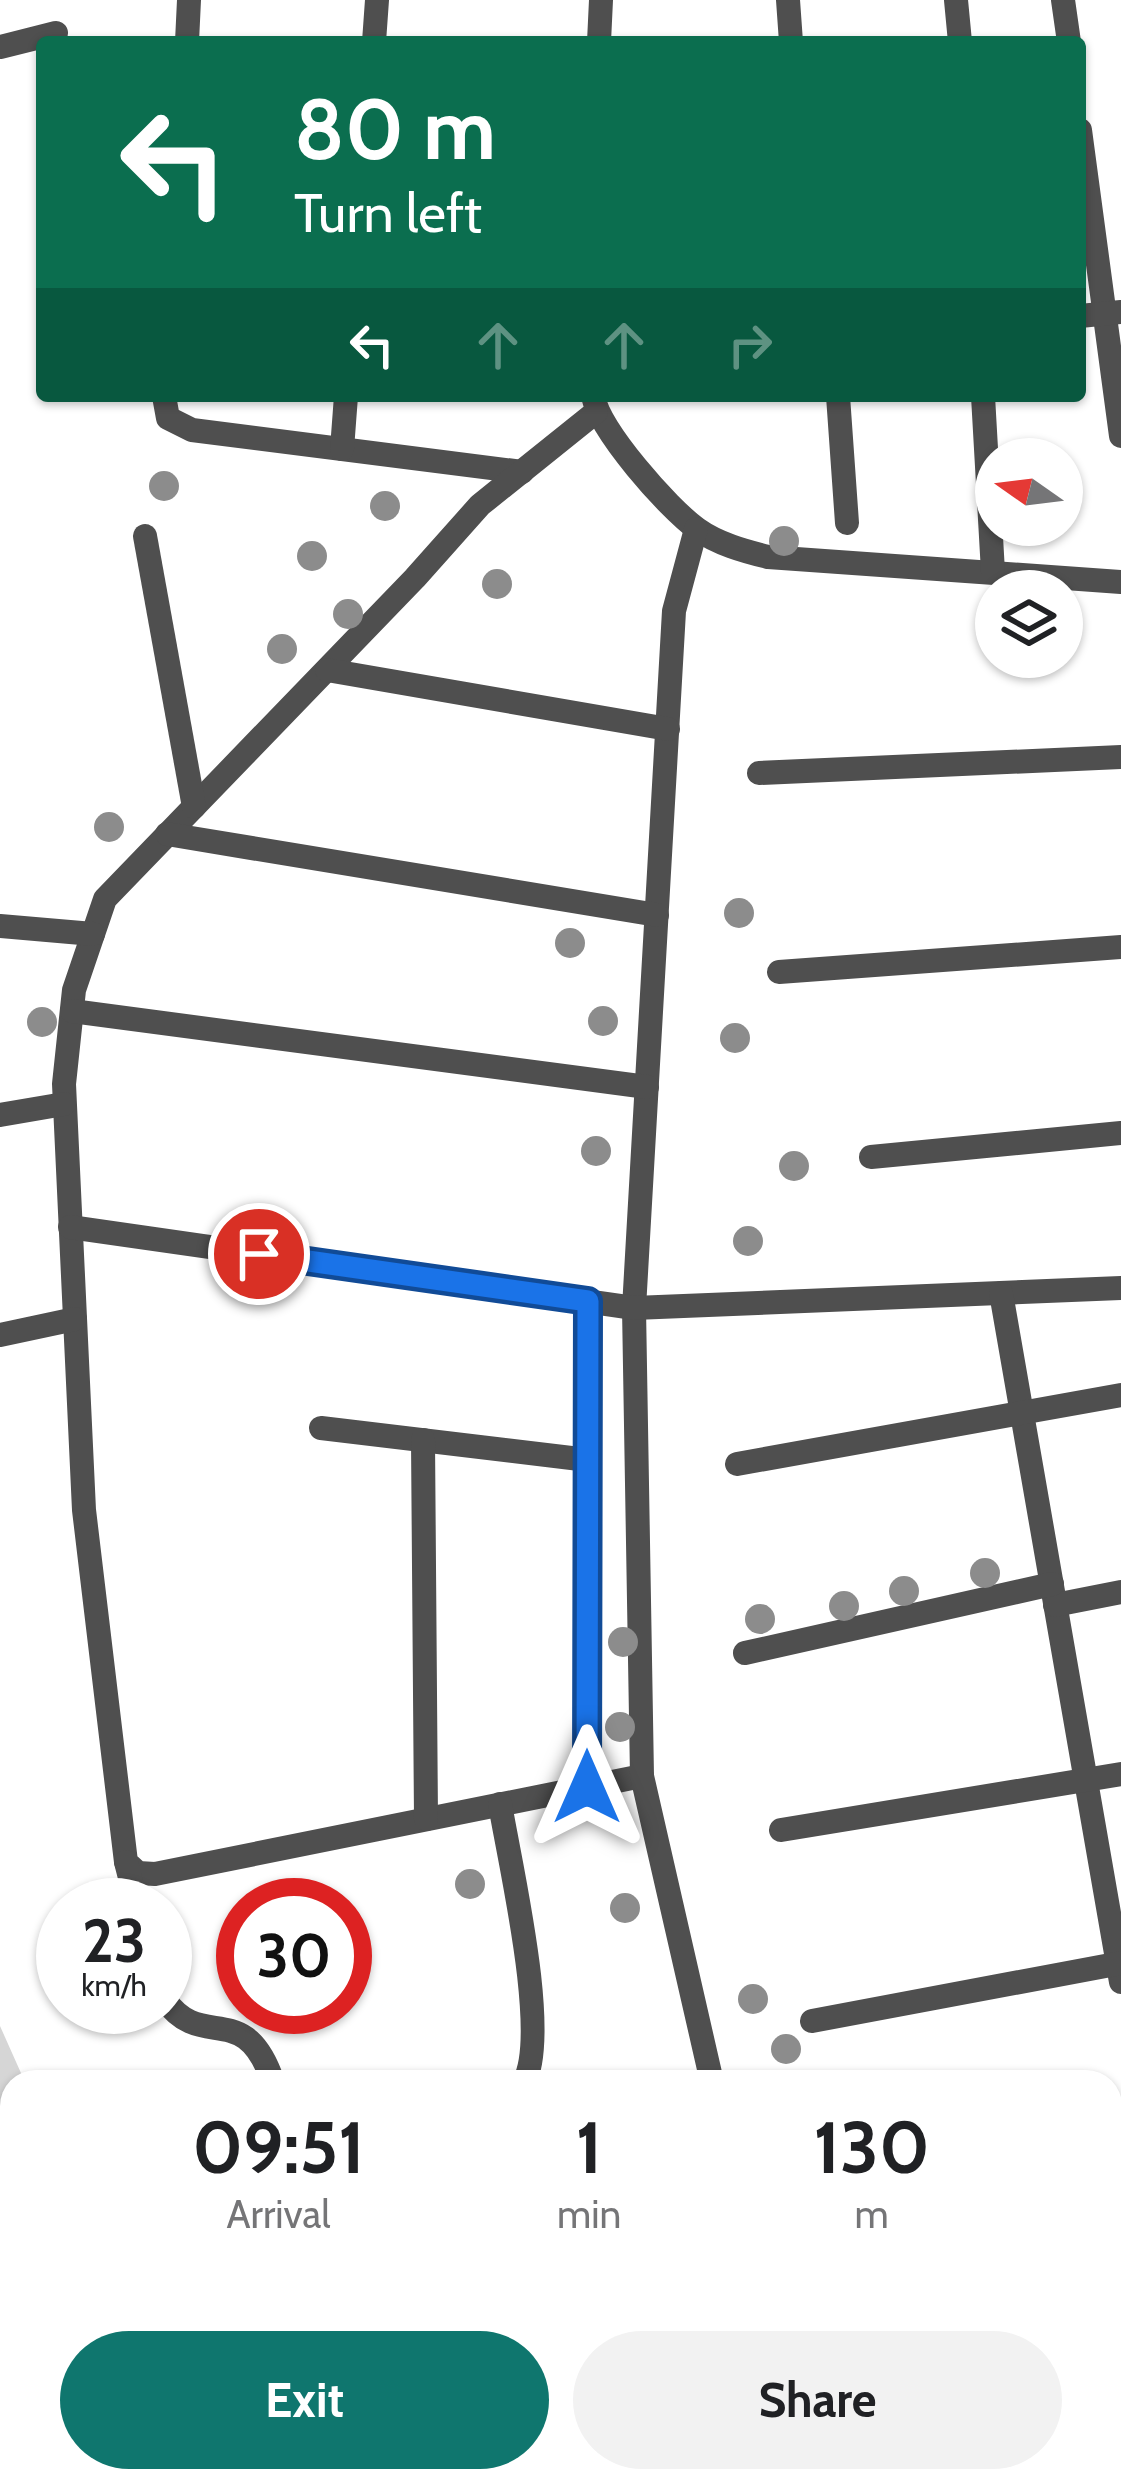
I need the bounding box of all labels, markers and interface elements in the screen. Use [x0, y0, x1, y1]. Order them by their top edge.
text: 80 m [294, 78, 496, 180]
icon: left [96, 84, 252, 240]
text: Turn left [294, 180, 482, 246]
icon: left [339, 312, 405, 378]
icon: ahead [465, 312, 531, 378]
icon: ahead [591, 312, 657, 378]
icon: right [717, 312, 783, 378]
north arrow [975, 438, 1083, 546]
map controls [975, 438, 1083, 678]
button: layers [975, 570, 1083, 678]
pin [208, 1203, 310, 1305]
icon: arrive [226, 1221, 292, 1287]
position arrow [524, 1724, 650, 1850]
speed limit sign: 30 [216, 1878, 372, 2034]
text: 23 [82, 1904, 146, 1977]
text: km/h [81, 1967, 147, 2004]
text: 09:51 [192, 2104, 365, 2191]
text: 1 [576, 2104, 602, 2191]
text: 130 [814, 2104, 930, 2191]
text: Arrival [227, 2190, 330, 2238]
text: min [557, 2190, 621, 2238]
text: m [855, 2190, 889, 2238]
button: Exit [60, 2331, 549, 2469]
button: Share [573, 2331, 1062, 2469]

